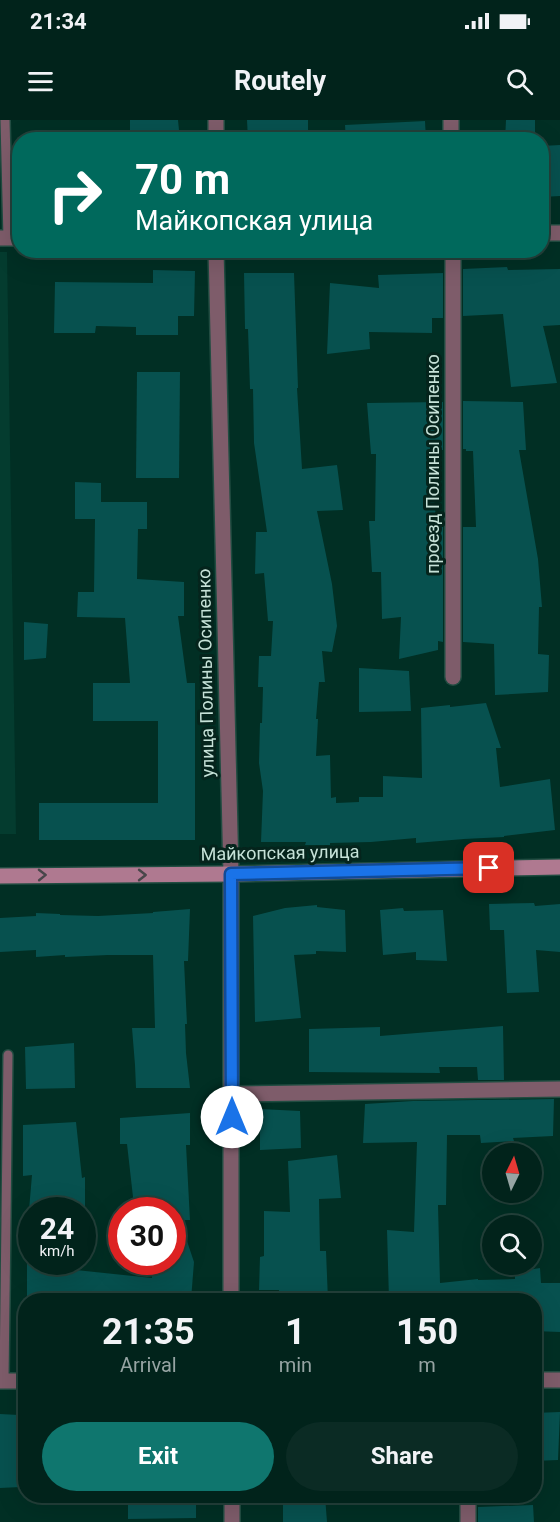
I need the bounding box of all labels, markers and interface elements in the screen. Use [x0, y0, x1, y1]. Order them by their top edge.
text: 21:34 [30, 9, 87, 34]
icon: menu [24, 65, 57, 98]
text: Routely [234, 65, 326, 97]
icon: search [503, 65, 536, 98]
text: 70 m [135, 155, 230, 204]
icon: right [36, 156, 114, 234]
text: Майкопская улица [135, 205, 373, 237]
street label: проезд Полины Осипенко [422, 354, 443, 574]
street label: улица Полины Осипенко [193, 568, 218, 778]
street label: Майкопская улица [200, 841, 360, 864]
pin [463, 842, 514, 893]
icon: arrive [472, 851, 505, 884]
one-way arrow [37, 869, 46, 881]
one-way arrow [137, 869, 146, 881]
position arrow [200, 1085, 264, 1149]
north arrow [482, 1143, 542, 1203]
map controls [482, 1143, 542, 1275]
speed limit sign: 30 [108, 1197, 186, 1275]
text: 24 [40, 1211, 74, 1246]
button: search [482, 1215, 542, 1275]
text: km/h [39, 1242, 75, 1260]
text: 21:35 [102, 1311, 195, 1353]
text: 1 [285, 1311, 306, 1353]
text: 150 [396, 1311, 458, 1353]
text: Arrival [120, 1353, 177, 1377]
text: min [279, 1353, 312, 1377]
text: m [418, 1353, 436, 1377]
button: Exit [42, 1422, 274, 1491]
button: Share [286, 1422, 518, 1491]

